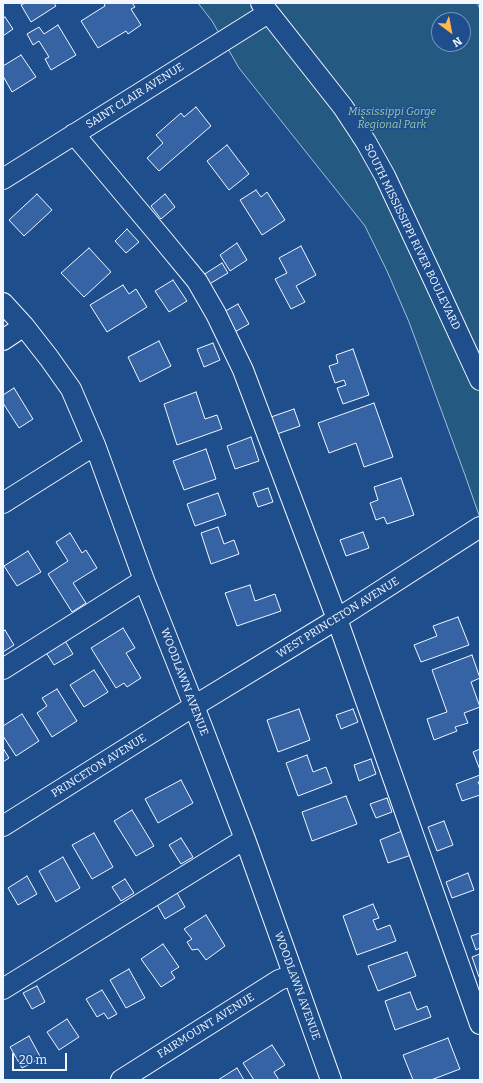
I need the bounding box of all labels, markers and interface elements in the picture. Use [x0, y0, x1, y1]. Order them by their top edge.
north arrow [431, 12, 471, 52]
text: N [450, 34, 464, 50]
street label: SAINT CLAIR AVENUE [84, 60, 186, 132]
park label: Mississippi Gorge Regional Park [348, 105, 436, 131]
street label: SOUTH MISSISSIPPI RIVER BOULEVARD [361, 142, 463, 332]
street label: WEST PRINCETON AVENUE [274, 575, 402, 661]
street label: WOODLAWN AVENUE [157, 626, 211, 738]
street label: PRINCETON AVENUE [49, 731, 149, 801]
street label: WOODLAWN AVENUE [271, 930, 323, 1042]
street label: FAIRMOUNT AVENUE [155, 991, 257, 1061]
scale bar [14, 1045, 69, 1071]
text: 20 m [19, 1053, 47, 1067]

